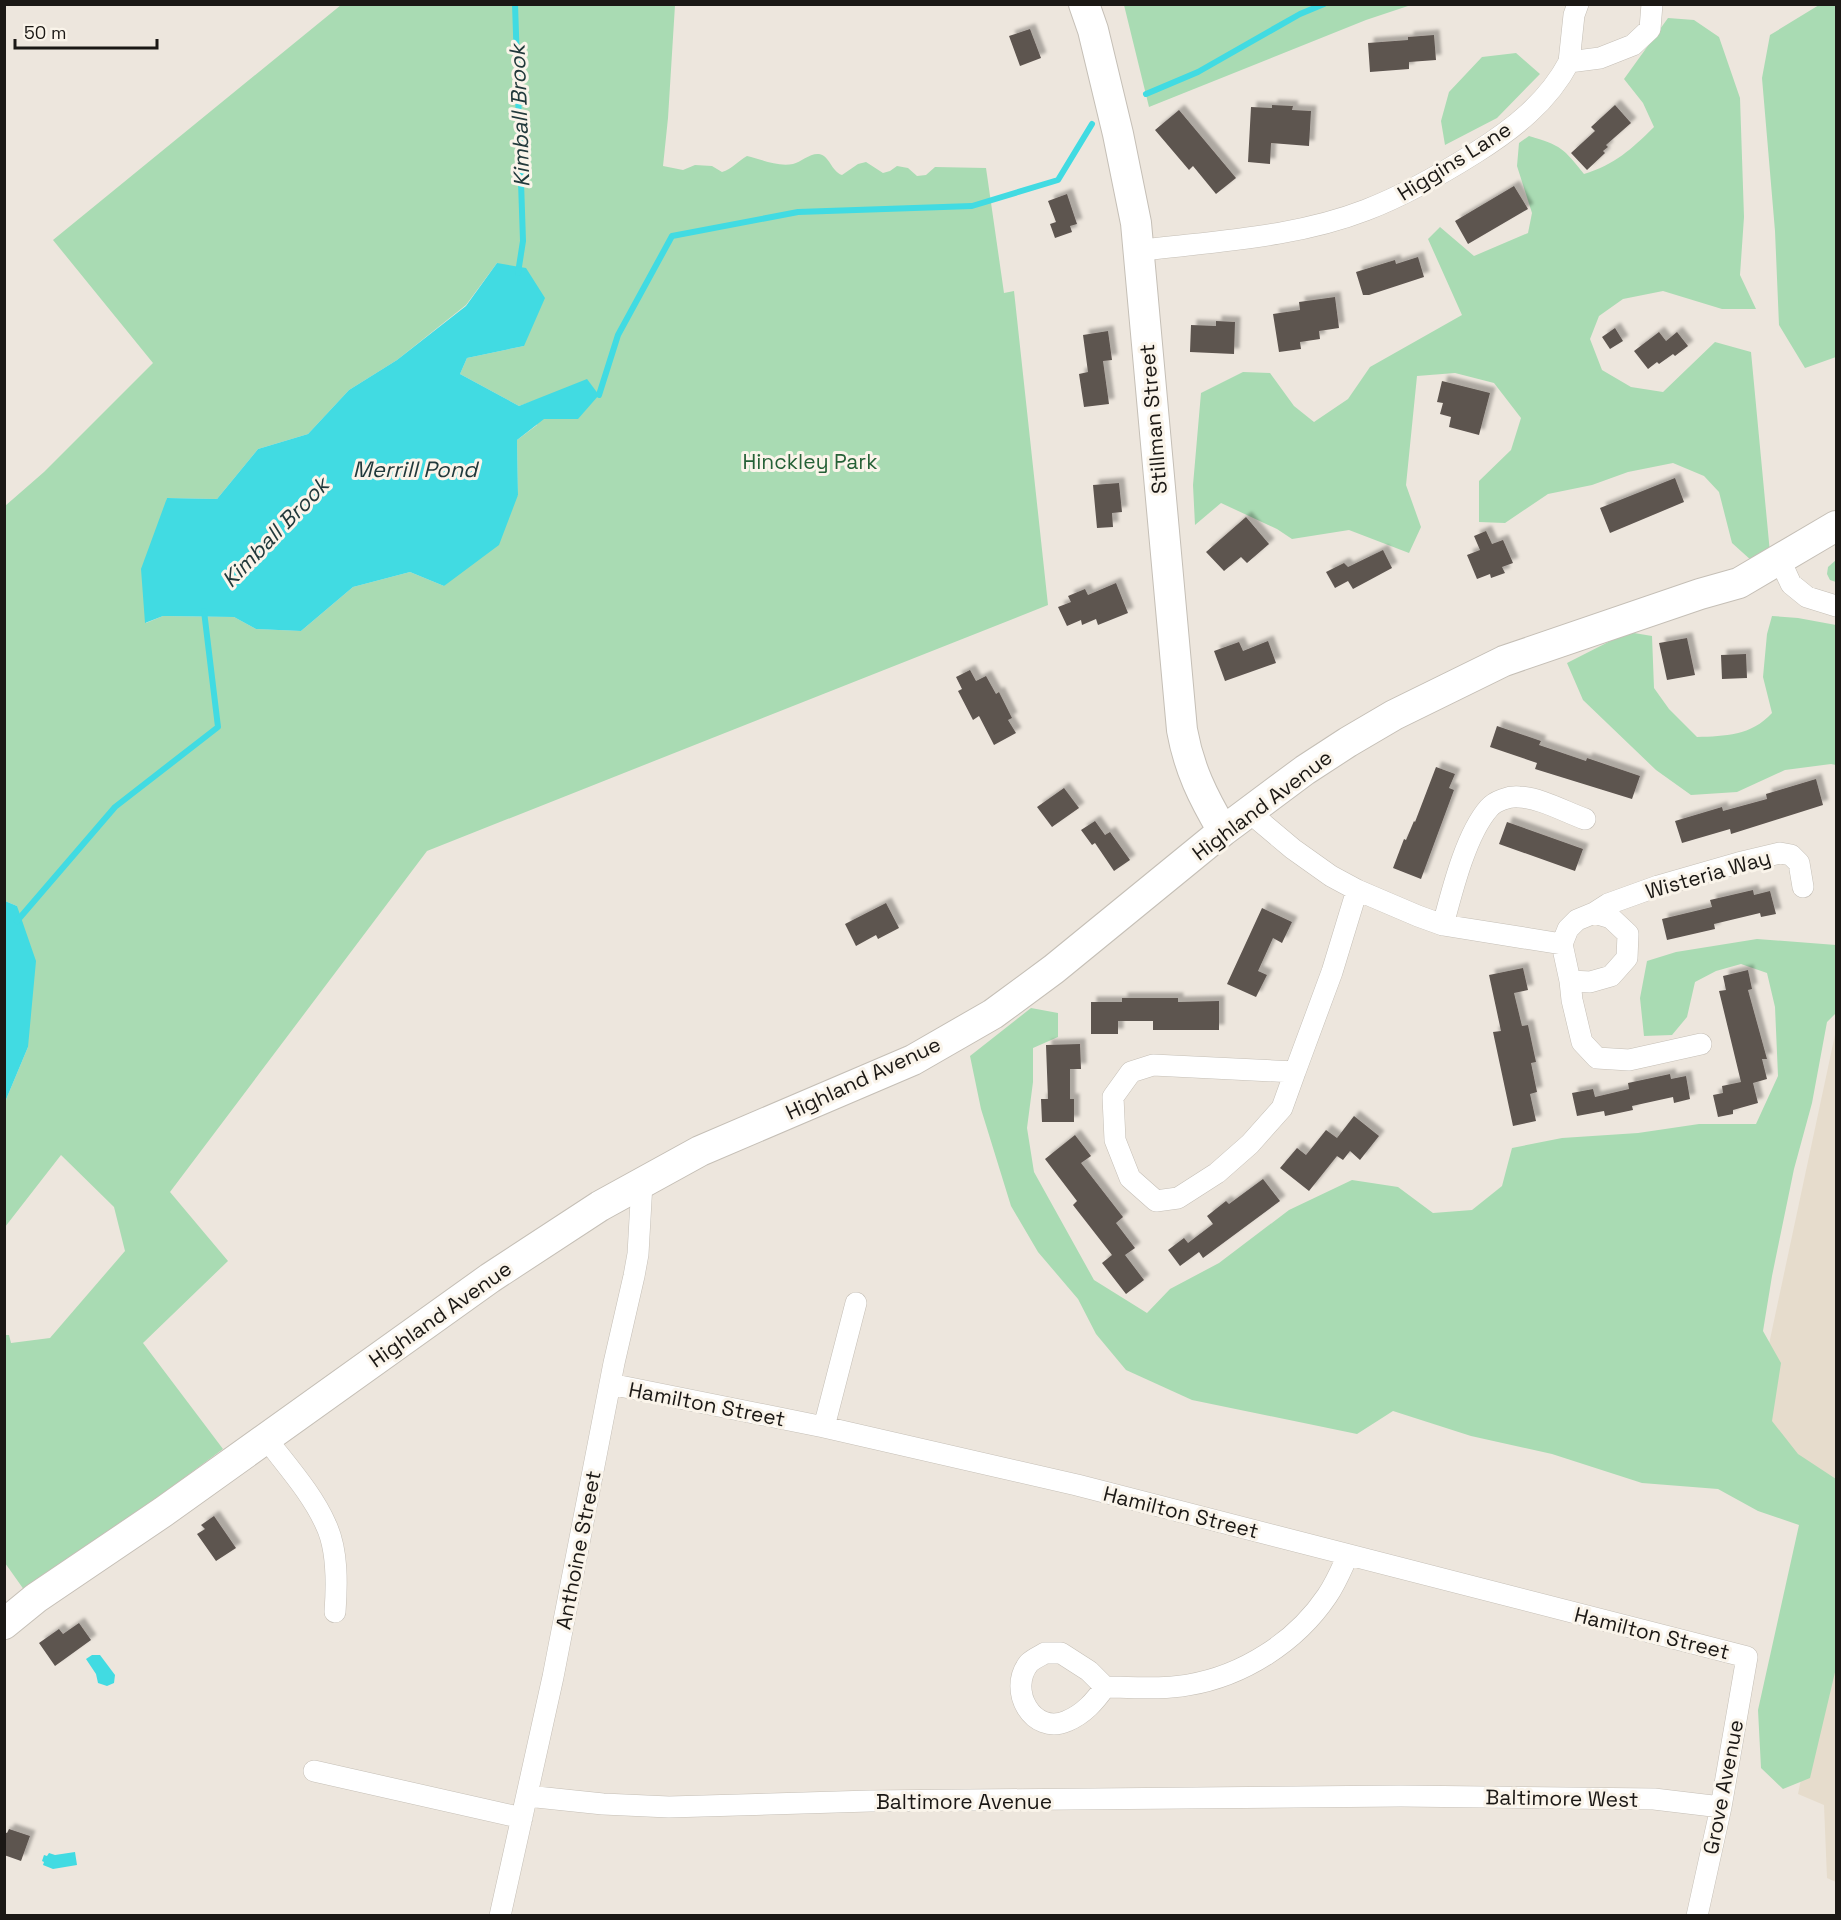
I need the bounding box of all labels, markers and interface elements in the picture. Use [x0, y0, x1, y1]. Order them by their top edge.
scale bar [15, 12, 158, 50]
text: 50 m [24, 21, 66, 44]
water label: Kimball Brook [502, 42, 535, 188]
street label: Higgins Lane [1392, 115, 1516, 207]
street label: Stillman Street [1133, 343, 1173, 495]
park label: Hinckley Park [742, 448, 878, 475]
water label: Merrill Pond [353, 455, 480, 483]
water label: Kimball Brook [215, 469, 336, 593]
street label: Highland Avenue [1187, 744, 1337, 866]
street label: Wisteria Way [1642, 843, 1774, 905]
street label: Highland Avenue [781, 1030, 945, 1126]
street label: Highland Avenue [363, 1255, 517, 1373]
street label: Hamilton Street [626, 1376, 788, 1432]
street label: Anthoine Street [549, 1468, 607, 1632]
street label: Hamilton Street [1101, 1480, 1261, 1544]
street label: Hamilton Street [1572, 1601, 1732, 1665]
street label: Grove Avenue [1697, 1717, 1749, 1857]
street label: Baltimore West [1485, 1783, 1639, 1813]
street label: Baltimore Avenue [876, 1788, 1052, 1815]

